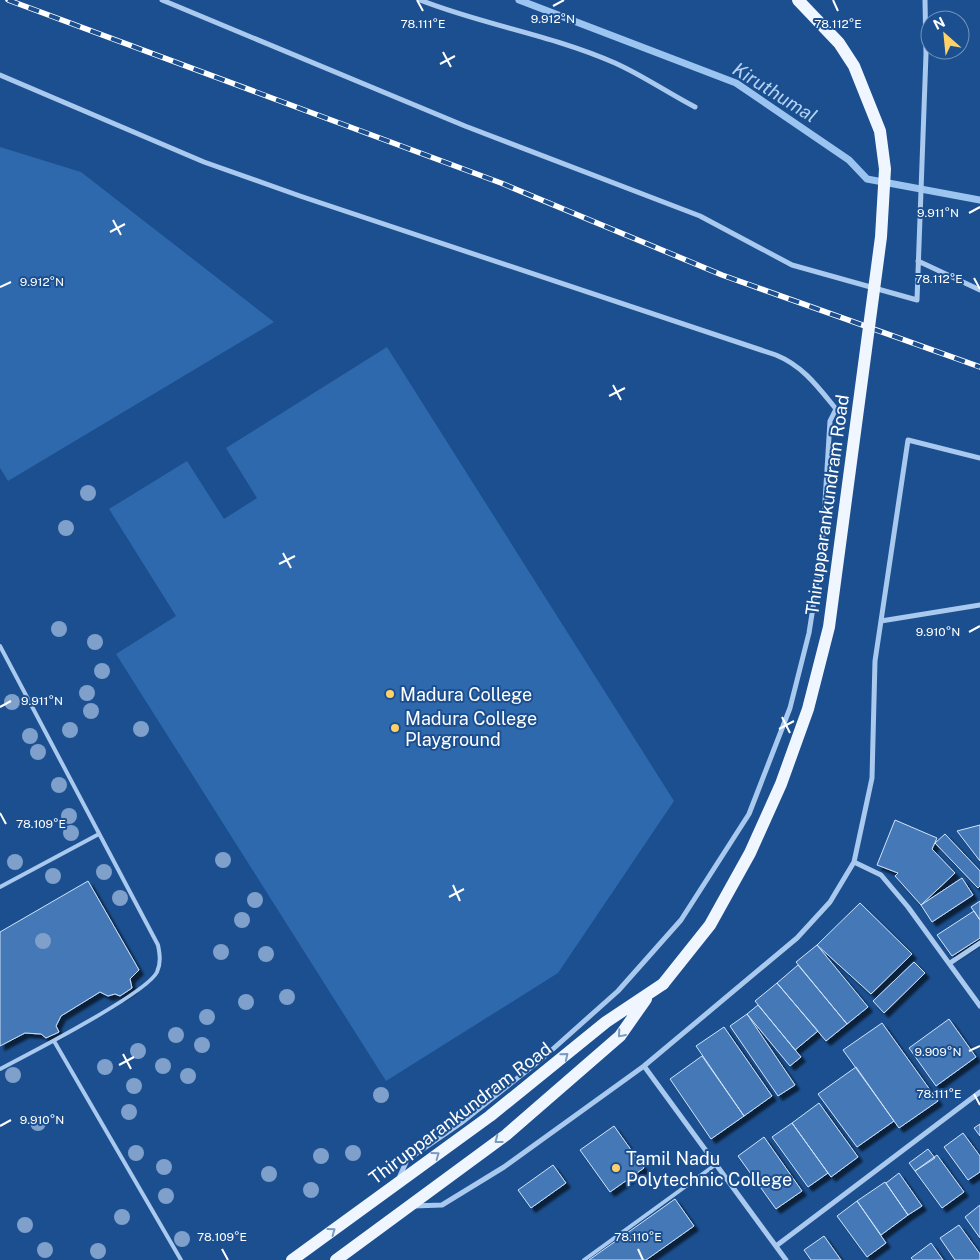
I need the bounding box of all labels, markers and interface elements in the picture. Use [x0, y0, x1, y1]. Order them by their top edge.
north arrow [920, 10, 970, 60]
text: 9.912°N [531, 12, 575, 26]
text: N [931, 14, 948, 33]
text: 78.111°E [400, 17, 446, 31]
text: 78.112°E [814, 17, 862, 31]
water label: Kiruthumal [729, 57, 821, 127]
text: 9.911°N [917, 206, 959, 220]
text: 78.112°E [915, 272, 963, 286]
text: 9.912°N [20, 275, 64, 289]
street label: Thirupparankundram Road [801, 393, 853, 617]
text: 9.910°N [916, 625, 960, 639]
place label: Madura College [400, 684, 532, 705]
marker: Madura College [384, 688, 396, 700]
text: 9.911°N [21, 694, 63, 708]
place label: Madura College Playground [405, 708, 537, 750]
marker: Madura College Playground [389, 722, 401, 734]
text: 78.109°E [16, 817, 66, 831]
one-way arrow [618, 1028, 626, 1037]
street label: Thirupparankundram Road [365, 1038, 555, 1188]
text: 9.909°N [915, 1045, 961, 1059]
one-way arrow [559, 1052, 568, 1061]
text: 78.111°E [916, 1087, 962, 1101]
text: 9.910°N [20, 1113, 64, 1127]
one-way arrow [495, 1135, 504, 1143]
place label: Tamil Nadu Polytechnic College [626, 1148, 792, 1190]
one-way arrow [430, 1152, 440, 1161]
marker: Tamil Nadu Polytechnic College [610, 1162, 622, 1174]
one-way arrow [326, 1228, 336, 1237]
text: 78.109°E [197, 1230, 247, 1244]
text: 78.110°E [614, 1230, 662, 1244]

